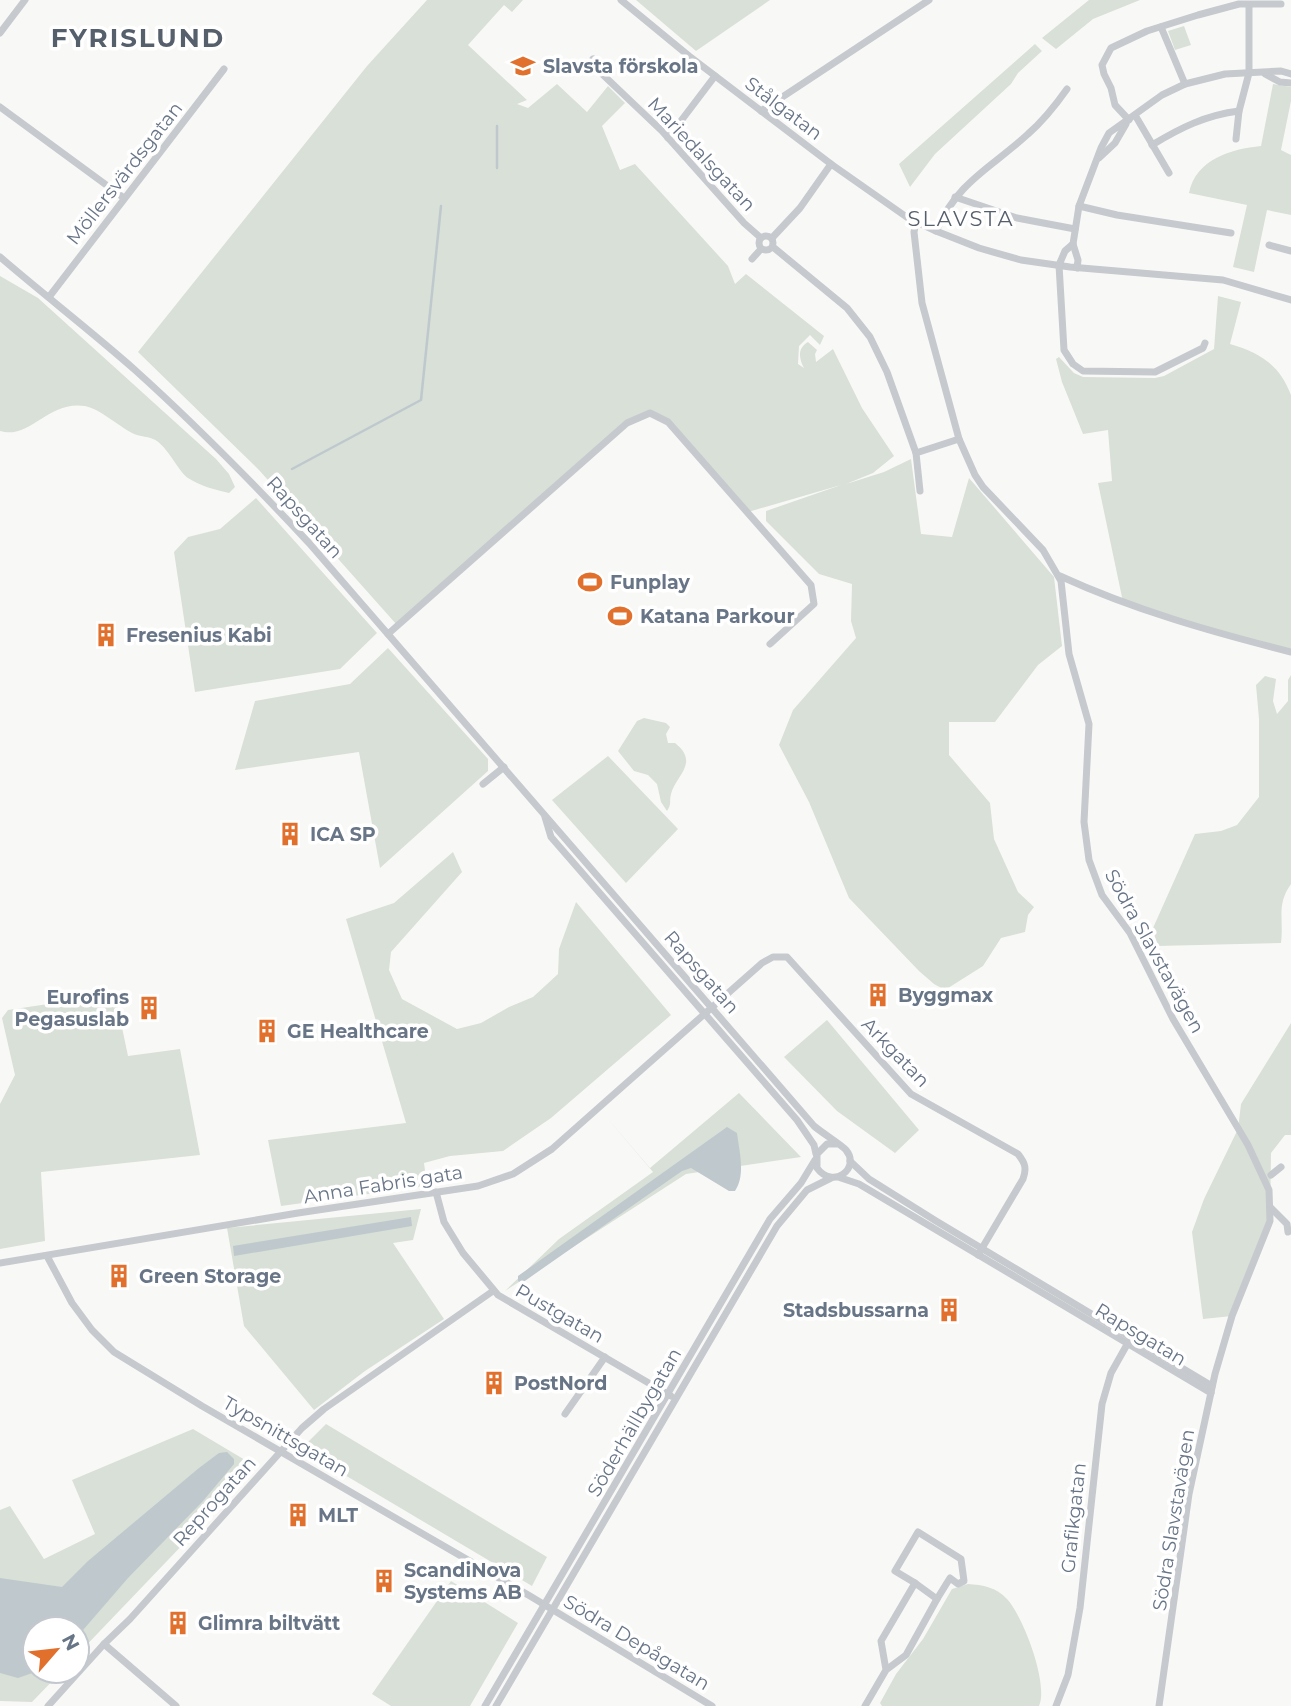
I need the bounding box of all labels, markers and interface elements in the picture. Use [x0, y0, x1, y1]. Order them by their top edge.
district label: FYRISLUND [51, 22, 225, 54]
school or university icon: Slavsta förskola [509, 52, 537, 80]
place label: Slavsta förskola [543, 55, 699, 78]
street label: Stålgatan [740, 72, 827, 145]
street label: Mariedalsgatan [643, 93, 760, 216]
street label: Möllersvärdsgatan [62, 97, 187, 249]
district label: SLAVSTA [907, 206, 1015, 231]
street label: Rapsgatan [262, 472, 348, 563]
sports icon: Funplay [576, 568, 604, 596]
place label: Funplay [610, 571, 690, 594]
sports icon: Katana Parkour [606, 602, 634, 630]
place label: Katana Parkour [640, 605, 795, 628]
building icon: Fresenius Kabi [92, 621, 120, 649]
place label: Fresenius Kabi [126, 624, 272, 647]
building icon: ICA SP [276, 820, 304, 848]
place label: ICA SP [310, 823, 376, 846]
street label: Södra Slavstavägen [1100, 865, 1209, 1037]
street label: Rapsgatan [659, 926, 744, 1019]
building icon: Byggmax [864, 981, 892, 1009]
place label: Byggmax [898, 984, 994, 1007]
place label: Eurofins Pegasuslab [15, 986, 129, 1031]
building icon: Eurofins Pegasuslab [135, 994, 163, 1022]
street label: Arkgatan [857, 1013, 934, 1092]
building icon: GE Healthcare [253, 1017, 281, 1045]
place label: GE Healthcare [287, 1020, 429, 1043]
street label: Anna Fabris gata [302, 1161, 464, 1208]
building icon: Green Storage [105, 1262, 133, 1290]
place label: Green Storage [139, 1265, 281, 1288]
street label: Pustgatan [511, 1279, 608, 1348]
building icon: Stadsbussarna [935, 1296, 963, 1324]
street label: Rapsgatan [1091, 1298, 1191, 1371]
place label: Stadsbussarna [783, 1299, 929, 1322]
street label: Söderhällbygatan [582, 1344, 686, 1501]
building icon: PostNord [480, 1369, 508, 1397]
place label: PostNord [514, 1372, 607, 1395]
street label: Typsnittsgatan [219, 1391, 353, 1482]
street label: Södra Slavstavägen [1148, 1428, 1199, 1613]
street label: Reprogatan [168, 1452, 261, 1551]
street label: Grafikgatan [1056, 1462, 1091, 1574]
building icon: MLT [284, 1501, 312, 1529]
place label: MLT [318, 1504, 358, 1527]
place label: ScandiNova Systems AB [404, 1559, 522, 1604]
building icon: ScandiNova Systems AB [370, 1567, 398, 1595]
street label: Södra Depågatan [560, 1590, 714, 1695]
building icon: Glimra biltvätt [164, 1609, 192, 1637]
place label: Glimra biltvätt [198, 1612, 340, 1635]
north arrow [21, 1615, 91, 1685]
text: N [57, 1630, 84, 1654]

